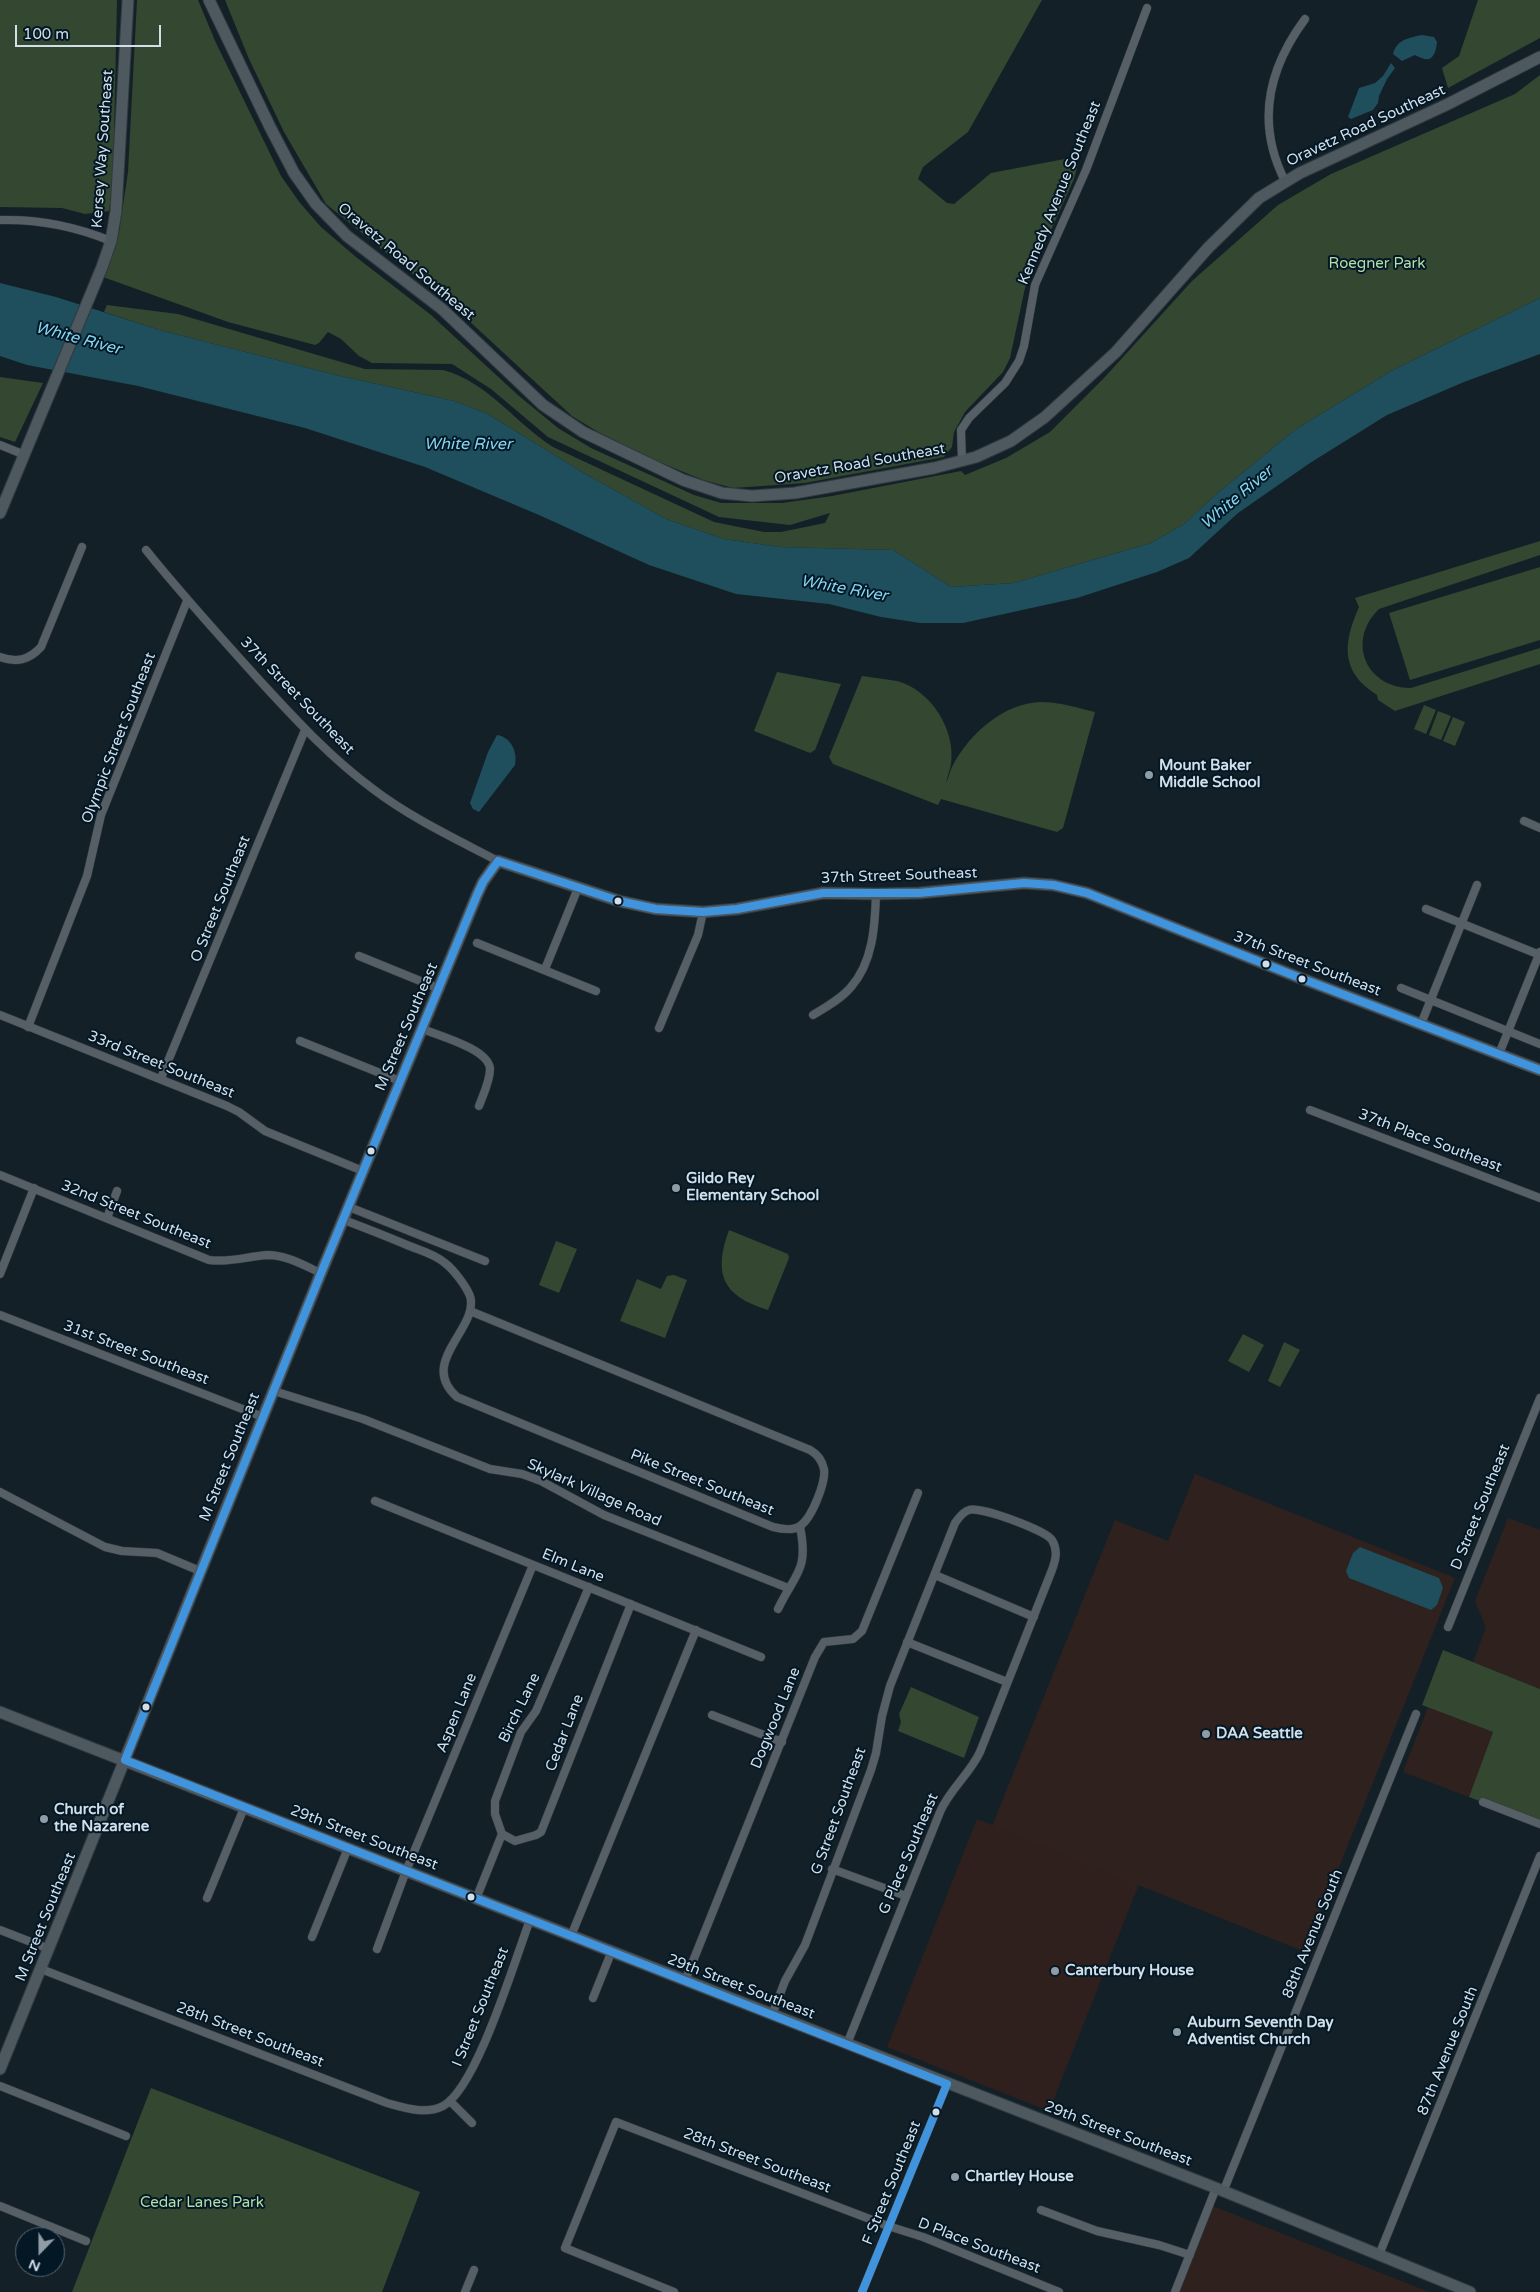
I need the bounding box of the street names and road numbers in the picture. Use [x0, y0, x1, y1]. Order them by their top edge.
street label: Kersey Way Southeast [88, 69, 118, 229]
street label: Oravetz Road Southeast [1284, 81, 1448, 171]
street label: Kennedy Avenue Southeast [1015, 99, 1105, 287]
street label: Oravetz Road Southeast [334, 199, 478, 325]
street label: Oravetz Road Southeast [773, 440, 947, 488]
street label: 37th Street Southeast [236, 633, 358, 759]
street label: Olympic Street Southeast [78, 650, 160, 826]
street label: O Street Southeast [187, 833, 255, 965]
street label: 37th Street Southeast [820, 864, 978, 888]
street label: 37th Street Southeast [1231, 928, 1383, 1000]
street label: M Street Southeast [372, 960, 442, 1094]
street label: 33rd Street Southeast [85, 1027, 237, 1103]
street label: 37th Place Southeast [1356, 1105, 1504, 1177]
street label: 32nd Street Southeast [58, 1177, 214, 1253]
street label: 31st Street Southeast [61, 1317, 211, 1389]
street label: M Street Southeast [196, 1390, 264, 1524]
street label: D Street Southeast [1448, 1441, 1514, 1573]
street label: Pike Street Southeast [628, 1446, 776, 1520]
street label: Skylark Village Road [524, 1455, 664, 1531]
street label: Elm Lane [539, 1545, 607, 1587]
street label: Dogwood Lane [747, 1665, 805, 1771]
street label: Birch Lane [495, 1670, 545, 1746]
street label: Aspen Lane [433, 1671, 481, 1755]
street label: Cedar Lane [542, 1692, 588, 1774]
street label: G Street Southeast [808, 1745, 870, 1877]
street label: G Place Southeast [875, 1791, 943, 1917]
street label: 29th Street Southeast [288, 1802, 440, 1874]
street label: M Street Southeast [12, 1850, 80, 1984]
street label: 88th Avenue South [1279, 1867, 1347, 2001]
street label: I Street Southeast [449, 1945, 513, 2069]
street label: 29th Street Southeast [665, 1951, 817, 2023]
street label: 87th Avenue South [1414, 1984, 1482, 2118]
street label: 28th Street Southeast [174, 1999, 326, 2071]
street label: 29th Street Southeast [1042, 2098, 1194, 2170]
street label: F Street Southeast [859, 2118, 925, 2248]
street label: 28th Street Southeast [681, 2125, 833, 2197]
street label: D Place Southeast [915, 2214, 1043, 2278]

